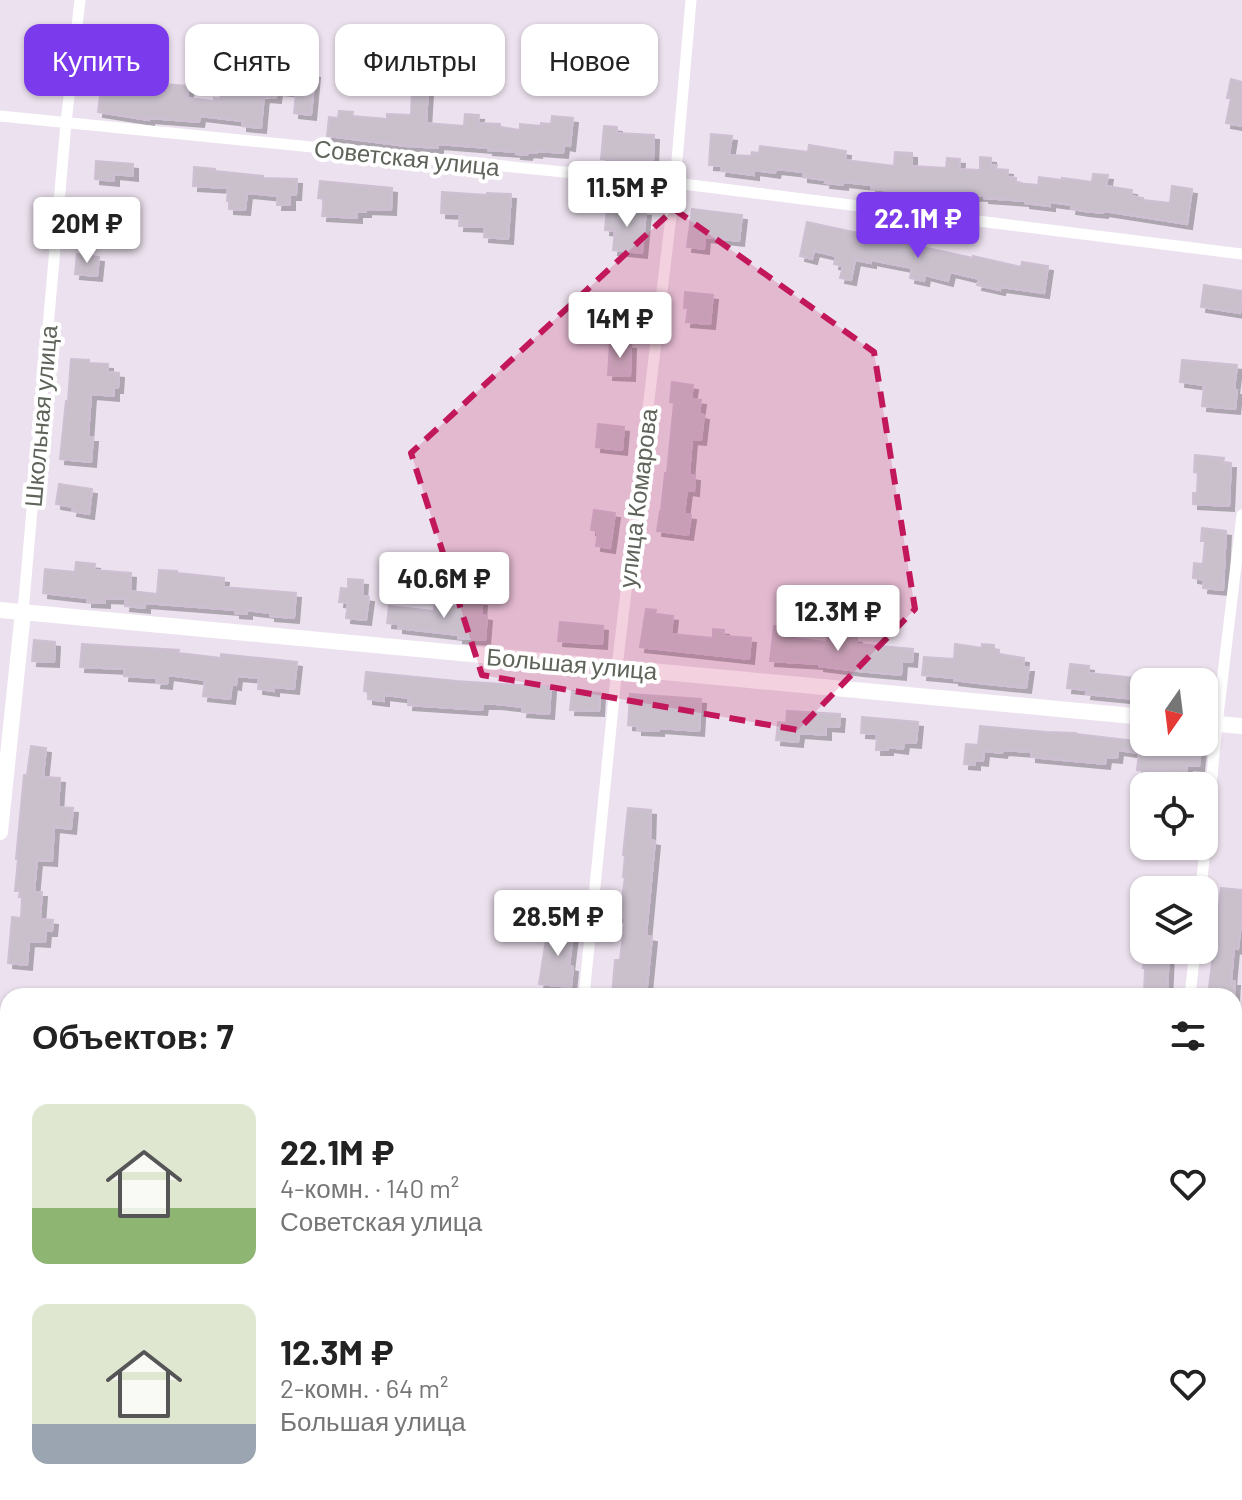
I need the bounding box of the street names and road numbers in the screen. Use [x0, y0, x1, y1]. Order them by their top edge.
street label: Советская улица [313, 133, 502, 181]
street label: Школьная улица [18, 323, 62, 508]
street label: улица Комарова [612, 406, 662, 589]
street label: Большая улица [485, 641, 659, 685]

